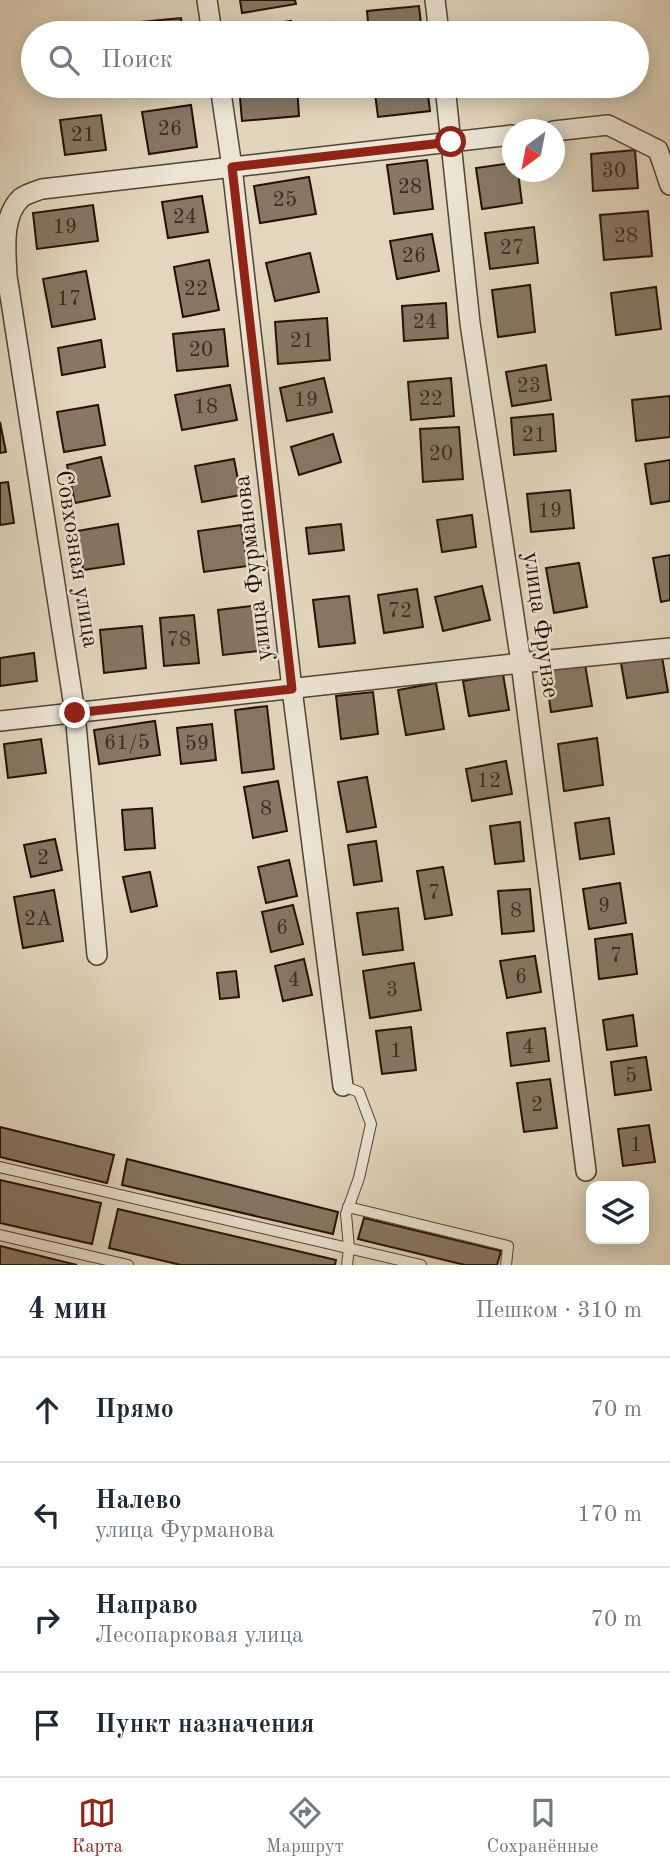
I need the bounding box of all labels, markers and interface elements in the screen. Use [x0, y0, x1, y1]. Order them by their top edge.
search box [21, 21, 649, 98]
icon: search [45, 41, 83, 79]
text: Поиск [101, 47, 173, 73]
house number: 26 [158, 119, 182, 140]
north arrow [502, 119, 565, 182]
house number: 21 [71, 125, 95, 146]
route start [435, 126, 466, 157]
house number: 30 [602, 161, 626, 182]
house number: 28 [398, 177, 422, 198]
house number: 25 [273, 190, 297, 211]
house number: 24 [173, 207, 197, 228]
house number: 19 [53, 217, 77, 238]
house number: 28 [614, 226, 638, 247]
house number: 27 [500, 238, 524, 259]
house number: 26 [402, 246, 426, 267]
house number: 22 [184, 279, 208, 300]
house number: 17 [57, 289, 81, 310]
house number: 24 [413, 312, 437, 333]
house number: 21 [290, 331, 314, 352]
house number: 20 [189, 340, 213, 361]
house number: 23 [517, 376, 541, 397]
house number: 22 [419, 389, 443, 410]
house number: 19 [294, 390, 318, 411]
house number: 18 [194, 397, 218, 418]
house number: 21 [522, 425, 546, 446]
house number: 20 [429, 444, 453, 465]
street label: Совхозная улица [50, 469, 102, 650]
street label: улица Фурманова [231, 473, 277, 663]
house number: 19 [538, 501, 562, 522]
street label: улица Фрунзе [518, 550, 562, 700]
house number: 72 [388, 601, 412, 622]
house number: 78 [167, 630, 191, 651]
route end [59, 697, 90, 728]
house number: 61/5 [104, 733, 150, 754]
house number: 59 [185, 734, 209, 755]
house number: 12 [477, 771, 501, 792]
house number: 8 [260, 799, 272, 820]
house number: 2 [37, 848, 49, 869]
house number: 7 [428, 883, 440, 904]
house number: 9 [598, 896, 610, 917]
house number: 8 [510, 901, 522, 922]
house number: 2А [24, 909, 52, 930]
house number: 6 [276, 918, 288, 939]
house number: 7 [610, 946, 622, 967]
house number: 6 [515, 967, 527, 988]
house number: 4 [288, 970, 300, 991]
house number: 3 [386, 980, 398, 1001]
house number: 4 [522, 1037, 534, 1058]
house number: 1 [390, 1041, 402, 1062]
house number: 5 [625, 1066, 637, 1087]
house number: 2 [531, 1095, 543, 1116]
house number: 1 [630, 1135, 642, 1156]
map controls [586, 1181, 649, 1244]
button: layers [586, 1181, 649, 1244]
text: 4 мин [28, 1295, 107, 1325]
text: Пешком · 310 m [476, 1299, 642, 1322]
icon: ahead [28, 1391, 66, 1429]
text: Прямо [95, 1397, 174, 1423]
text: 70 m [591, 1398, 642, 1421]
text: Налево [95, 1488, 182, 1514]
icon: left [28, 1496, 66, 1534]
text: 170 m [577, 1503, 642, 1526]
text: улица Фурманова [95, 1519, 275, 1542]
text: Направо [95, 1593, 198, 1619]
icon: right [28, 1601, 66, 1639]
text: 70 m [591, 1608, 642, 1631]
text: Лесопарковая улица [95, 1624, 303, 1647]
icon: arrive [28, 1706, 66, 1744]
text: Пункт назначения [95, 1712, 314, 1738]
tab: Карта [71, 1794, 123, 1859]
tab: Маршрут [266, 1794, 344, 1859]
tab: Сохранённые [487, 1794, 599, 1859]

